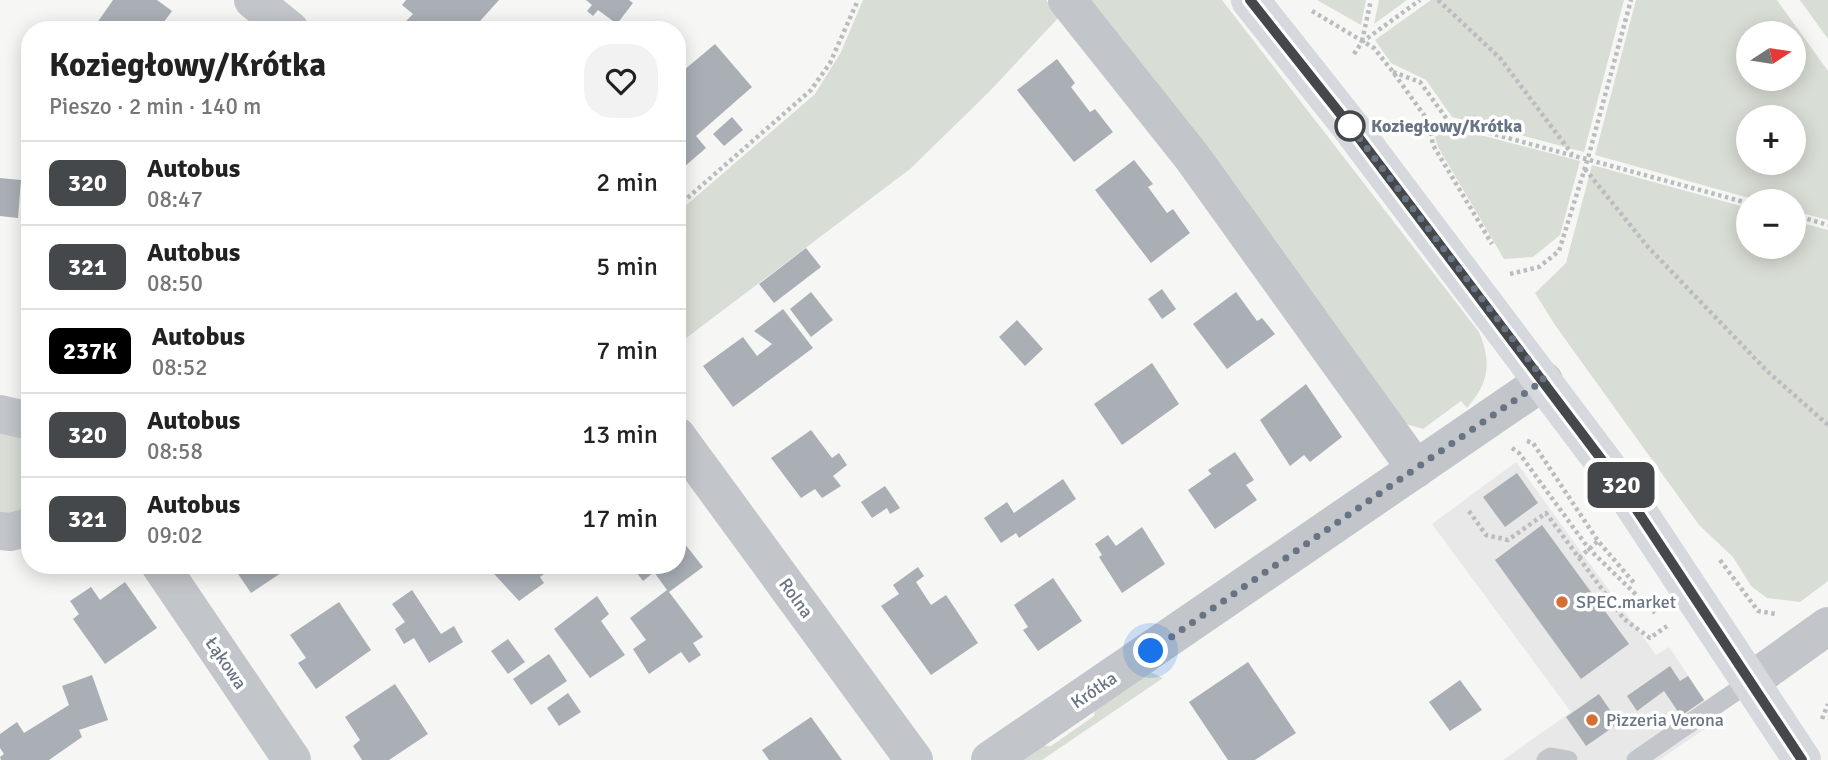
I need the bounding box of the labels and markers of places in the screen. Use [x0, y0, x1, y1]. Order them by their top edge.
marker: Koziegłowy/Krótka [1335, 111, 1365, 141]
place label: Koziegłowy/Krótka [1371, 115, 1522, 137]
place label: SPEC.market [1576, 591, 1676, 613]
marker: SPEC.market [1554, 594, 1570, 610]
place label: Pizzeria Verona [1606, 709, 1724, 731]
marker: Pizzeria Verona [1584, 712, 1600, 728]

